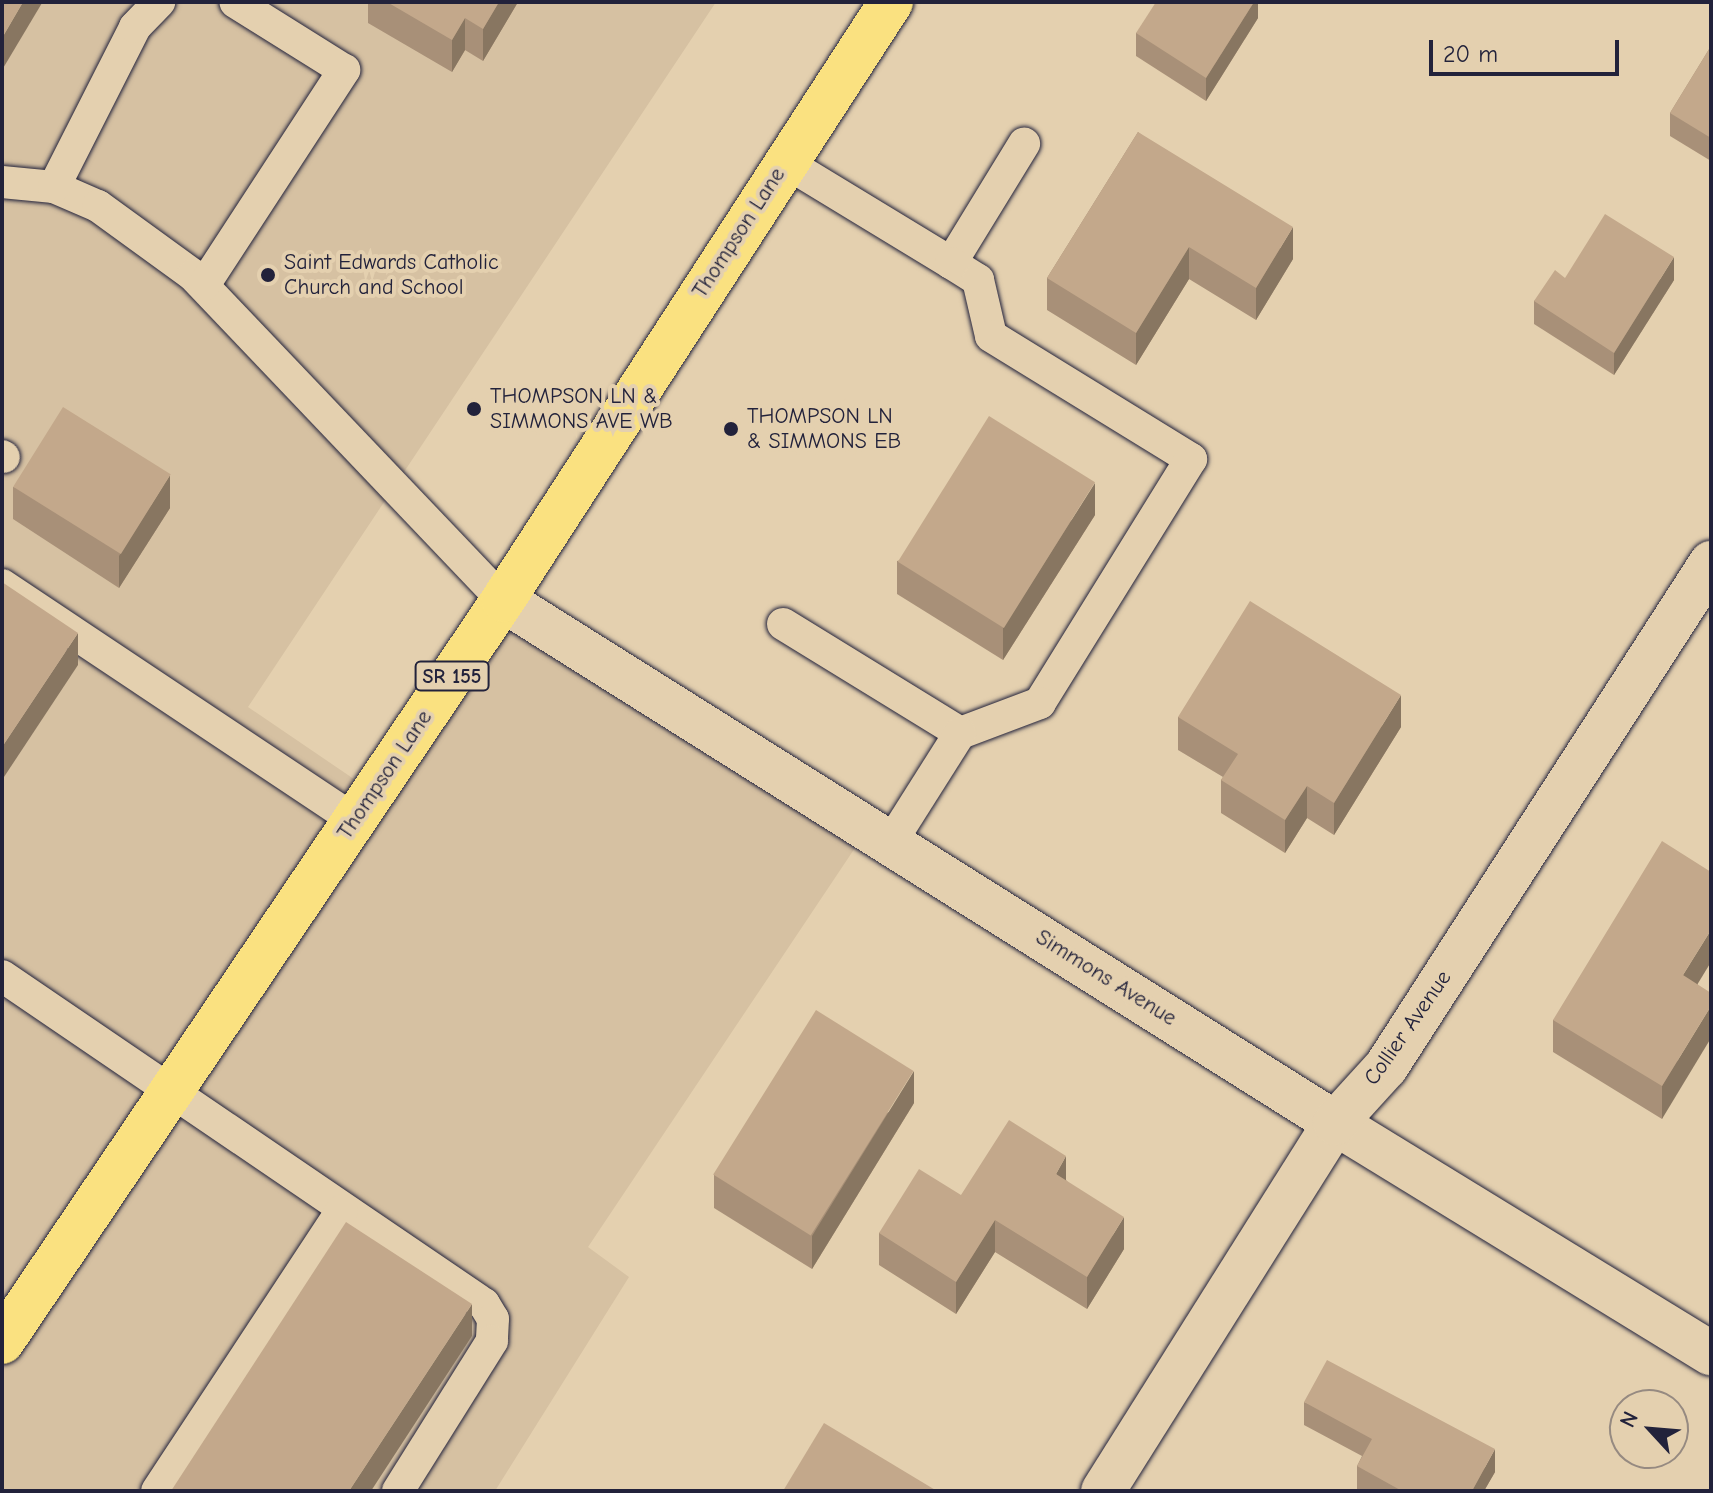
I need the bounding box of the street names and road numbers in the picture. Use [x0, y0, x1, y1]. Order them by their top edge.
street label: Thompson Lane [687, 163, 791, 303]
road number: SR 155 [414, 660, 490, 692]
street label: Thompson Lane [332, 705, 438, 845]
street label: Simmons Avenue [1031, 924, 1181, 1032]
street label: Collier Avenue [1359, 966, 1457, 1090]

